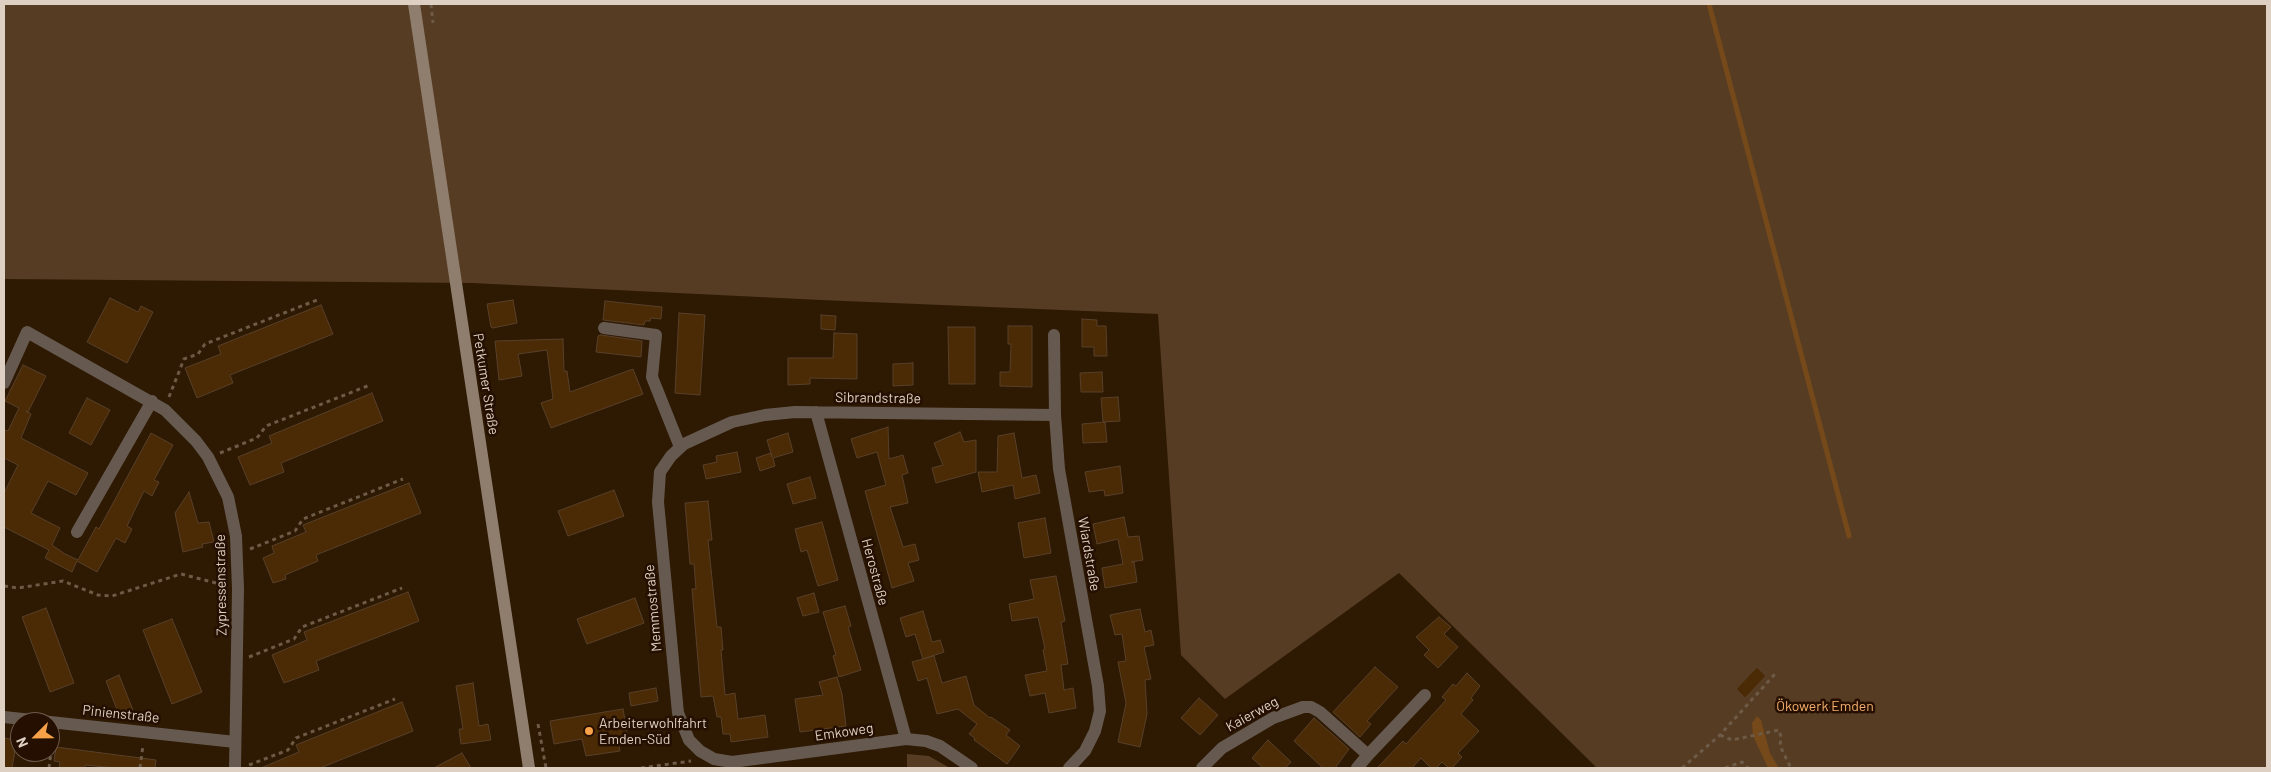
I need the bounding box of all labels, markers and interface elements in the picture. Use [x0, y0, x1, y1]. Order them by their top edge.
street label: Petkumer Straße [470, 332, 502, 436]
street label: Sibrandstraße [835, 389, 921, 407]
street label: Wiardstraße [1074, 516, 1104, 592]
street label: Zypressenstraße [212, 534, 230, 636]
street label: Herostraße [858, 537, 892, 607]
street label: Memmostraße [641, 564, 665, 652]
street label: Kaierweg [1223, 693, 1281, 735]
park label: Ökowerk Emden [1776, 698, 1874, 714]
street label: Pinienstraße [82, 702, 160, 726]
north arrow [10, 712, 60, 762]
place label: Arbeiterwohlfahrt Emden-Süd [599, 715, 707, 748]
street label: Emkoweg [814, 720, 874, 744]
marker: Arbeiterwohlfahrt Emden-Süd [583, 725, 595, 737]
text: N [12, 735, 31, 750]

